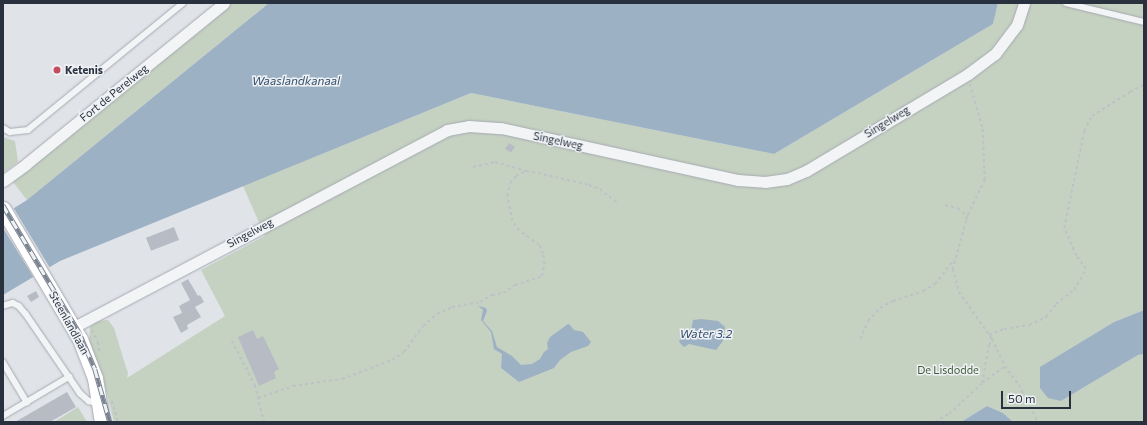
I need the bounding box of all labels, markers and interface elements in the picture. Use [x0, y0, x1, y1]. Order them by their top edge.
street label: Fort de Perelweg [77, 62, 151, 124]
place label: Ketenis [65, 63, 103, 77]
marker: Ketenis [52, 65, 62, 75]
water label: Waaslandkanaal [252, 74, 340, 88]
street label: Singelweg [862, 103, 912, 141]
street label: Singelweg [532, 129, 584, 153]
street label: Singelweg [225, 215, 275, 251]
street label: Steenlandlaan [46, 289, 92, 357]
water label: Water 3.2 [680, 327, 732, 341]
park label: De Lisdodde [917, 363, 979, 377]
scale bar [1003, 383, 1073, 409]
text: 50 m [1008, 391, 1036, 405]

